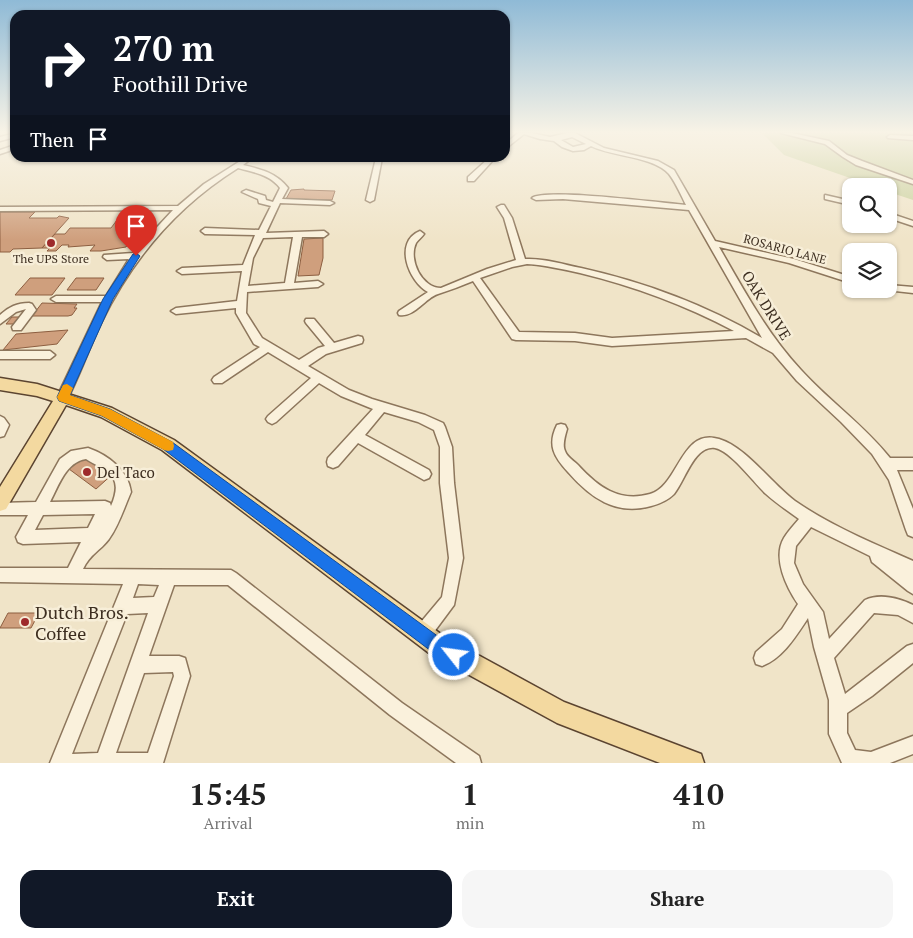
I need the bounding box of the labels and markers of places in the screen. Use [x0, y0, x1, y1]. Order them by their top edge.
pin [115, 205, 157, 256]
marker: The UPS Store [45, 237, 57, 249]
place label: The UPS Store [13, 251, 89, 266]
place label: Del Taco [97, 462, 155, 482]
marker: Del Taco [81, 466, 93, 478]
place label: Dutch Bros. Coffee [35, 600, 129, 645]
marker: Dutch Bros. Coffee [19, 616, 31, 628]

